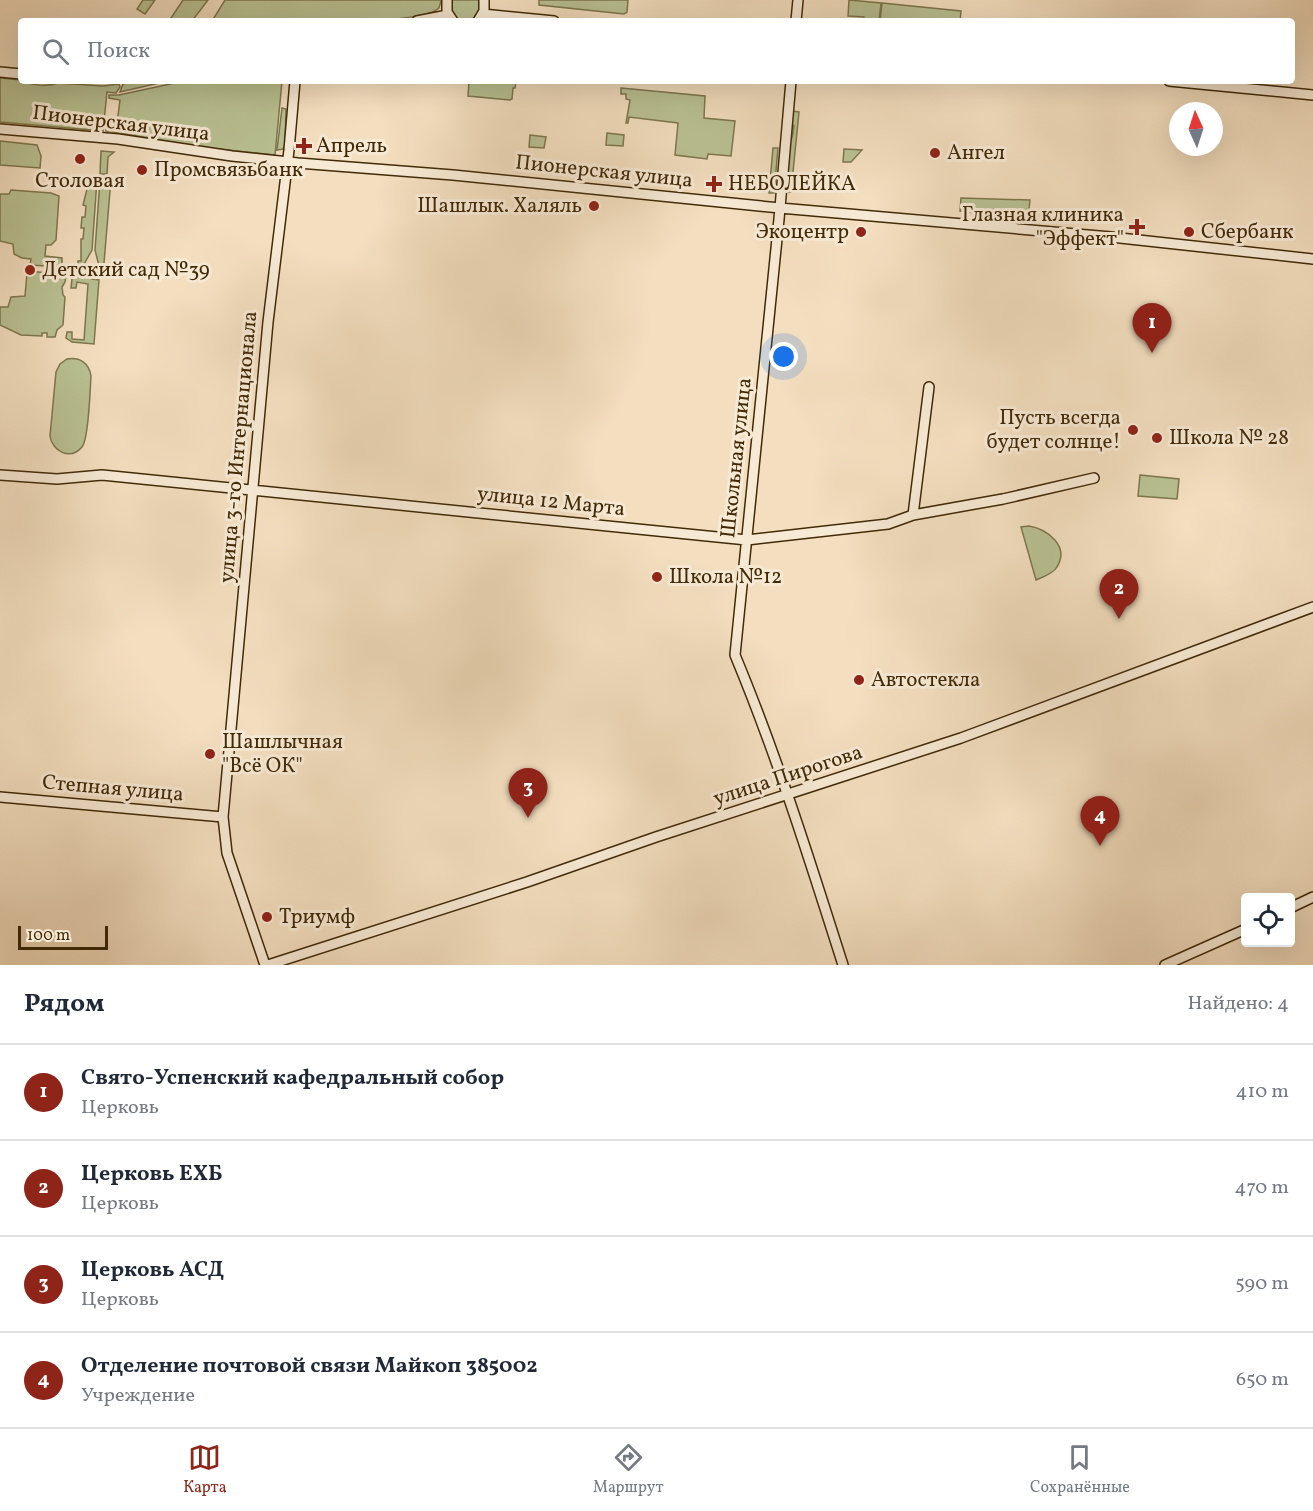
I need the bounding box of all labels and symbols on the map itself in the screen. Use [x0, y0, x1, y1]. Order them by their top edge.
street label: Пионерская улица [31, 99, 211, 149]
north arrow [1169, 102, 1223, 156]
place label: Апрель [316, 132, 387, 161]
marker: Апрель [297, 139, 311, 153]
place label: Ангел [947, 139, 1005, 168]
marker: Ангел [928, 146, 942, 160]
street label: Пионерская улица [514, 148, 694, 196]
marker: Столовая [73, 152, 87, 166]
place label: Промсвязьбанк [154, 156, 303, 185]
marker: Промсвязьбанк [135, 163, 149, 177]
place label: Столовая [35, 167, 125, 196]
place label: НЕБОЛЕЙКА [728, 170, 856, 199]
marker: НЕБОЛЕЙКА [705, 175, 723, 193]
place label: Шашлык. Халяль [417, 192, 582, 221]
marker: Шашлык. Халяль [587, 199, 601, 213]
place label: Глазная клиника "Эффект" [962, 201, 1124, 254]
place label: Экоцентр [756, 218, 849, 247]
marker: Глазная клиника "Эффект" [1128, 218, 1146, 236]
place label: Сбербанк [1201, 218, 1293, 247]
marker: Экоцентр [854, 225, 868, 239]
marker: Сбербанк [1182, 225, 1196, 239]
place label: Детский сад №39 [42, 256, 210, 285]
marker: Детский сад №39 [23, 263, 37, 277]
pin: 1 [1132, 304, 1172, 353]
street label: улица 3-го Интернационала [213, 310, 265, 584]
your location [769, 342, 798, 371]
street label: Школьная улица [714, 376, 760, 540]
place label: Пусть всегда будет солнце! [986, 404, 1121, 457]
marker: Пусть всегда будет солнце! [1126, 423, 1140, 437]
place label: Школа № 28 [1169, 424, 1289, 453]
marker: Школа № 28 [1150, 431, 1164, 445]
street label: улица 12 Марта [476, 480, 626, 524]
place label: Школа №12 [669, 563, 782, 592]
marker: Школа №12 [650, 570, 664, 584]
pin: 2 [1100, 570, 1138, 619]
place label: Автостекла [871, 666, 980, 695]
marker: Автостекла [852, 673, 866, 687]
place label: Шашлычная "Всё ОК" [222, 728, 343, 781]
street label: улица Пирогова [710, 738, 866, 814]
marker: Шашлычная "Всё ОК" [203, 747, 217, 761]
street label: Степная улица [41, 768, 185, 810]
pin: 3 [508, 768, 548, 818]
pin: 4 [1080, 796, 1120, 846]
place label: Триумф [279, 903, 355, 932]
marker: Триумф [260, 910, 274, 924]
scale bar [18, 923, 108, 950]

